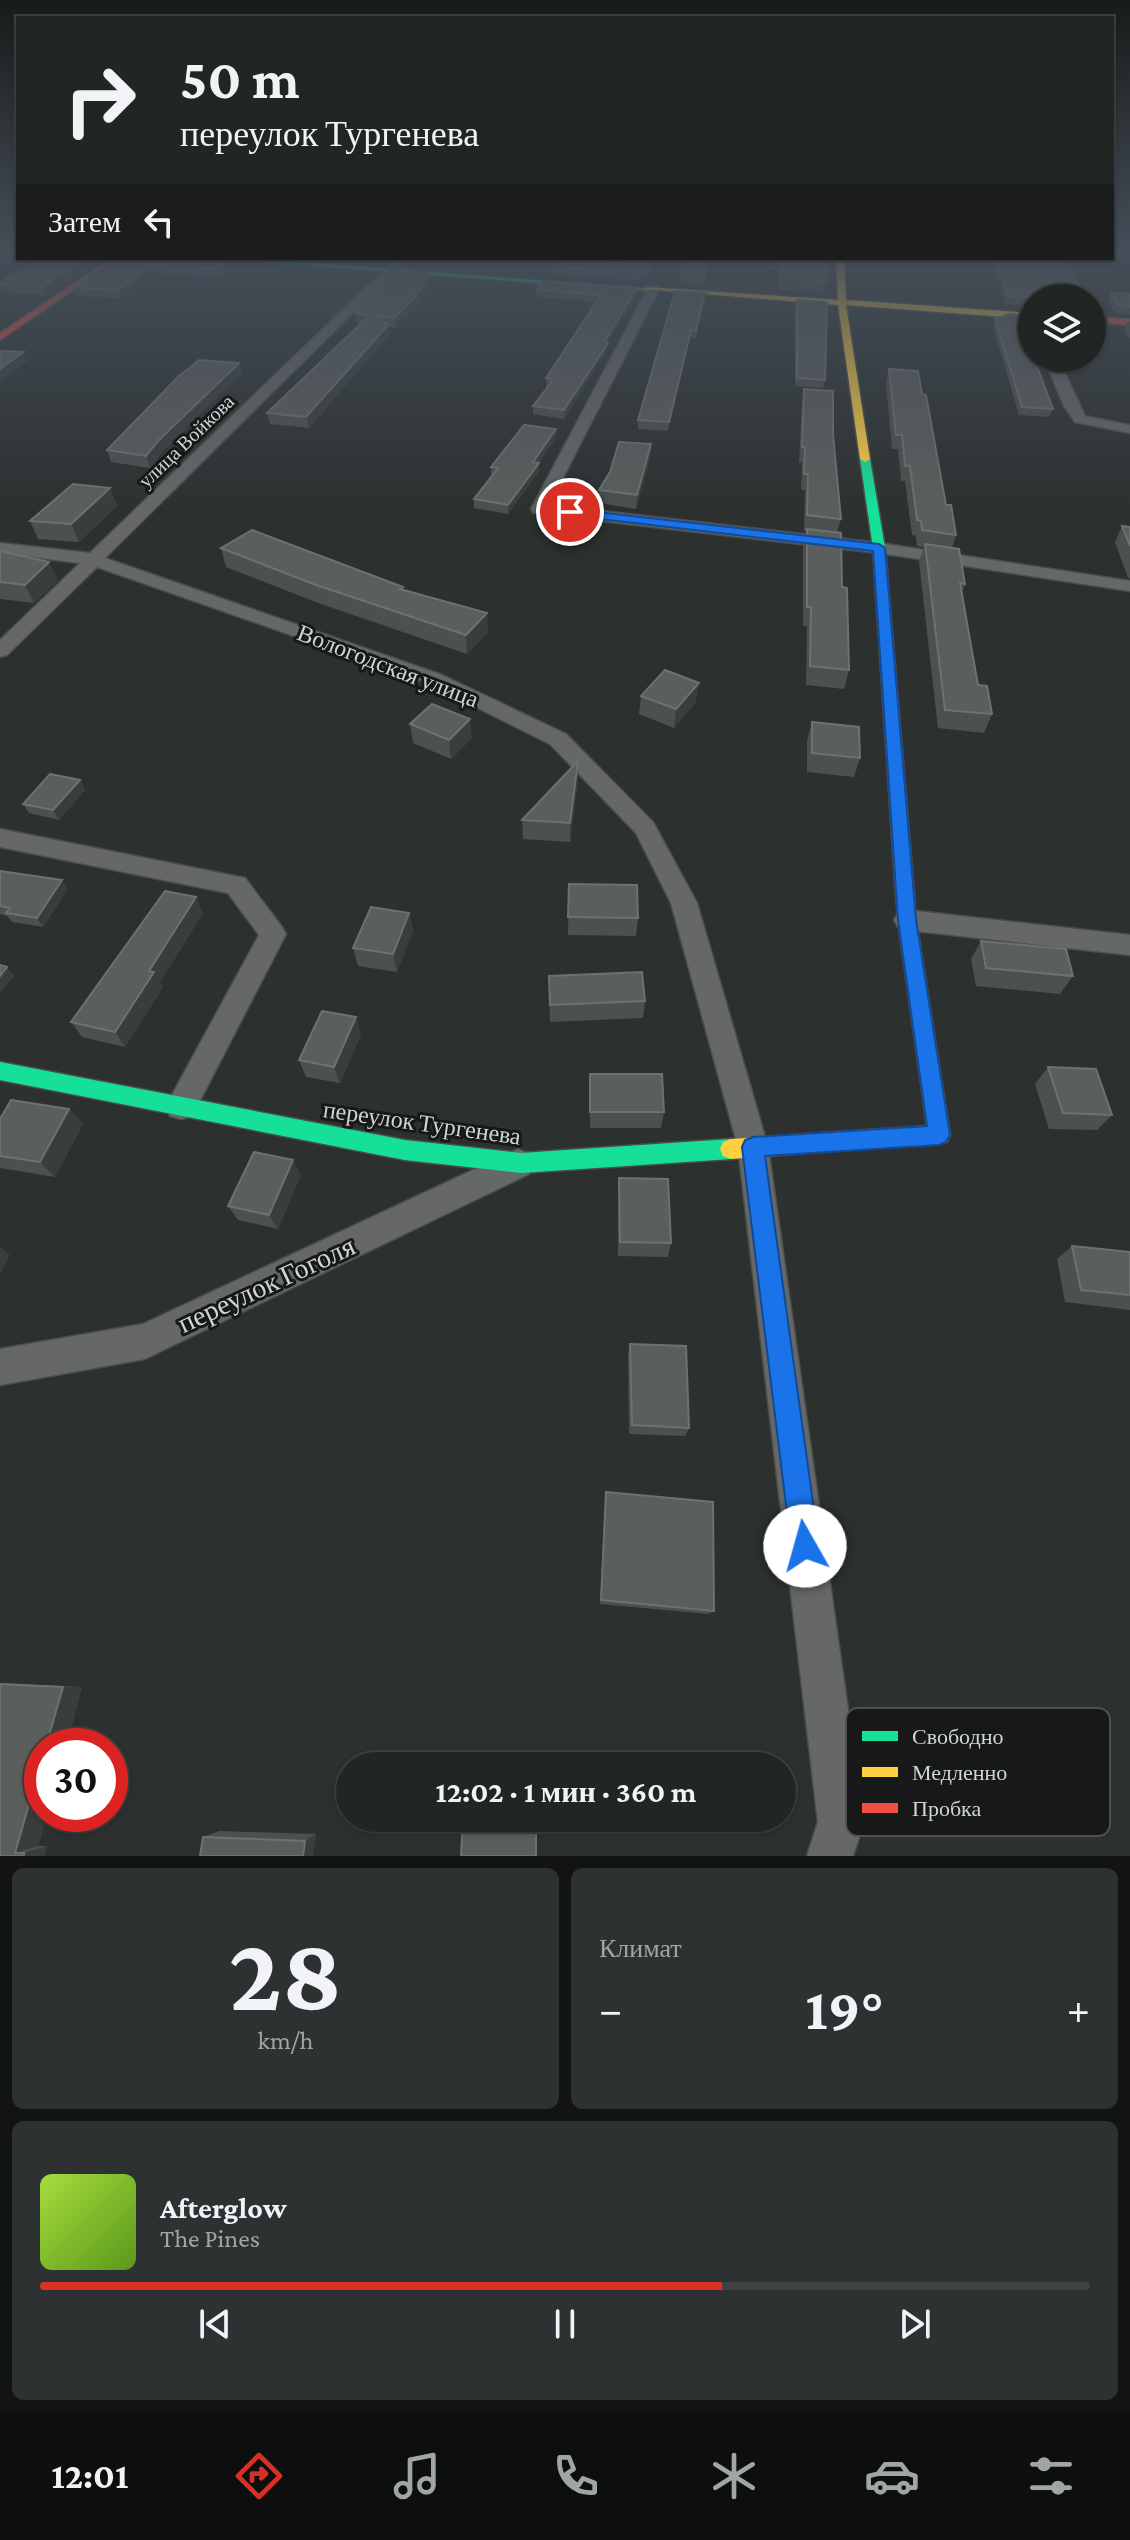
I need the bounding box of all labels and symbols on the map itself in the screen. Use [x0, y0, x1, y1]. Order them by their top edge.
street label: улица Войкова [134, 390, 239, 493]
pin [536, 478, 604, 546]
street label: Вологодская улица [294, 619, 483, 713]
street label: переулок Тургенева [321, 1095, 523, 1150]
street label: переулок Гоголя [173, 1230, 360, 1339]
position arrow [763, 1504, 847, 1588]
legend [846, 1708, 1110, 1836]
text: Свободно [912, 1724, 1003, 1749]
speed limit sign: 30 [24, 1728, 128, 1832]
text: Медленно [912, 1760, 1007, 1785]
text: Пробка [912, 1796, 981, 1821]

